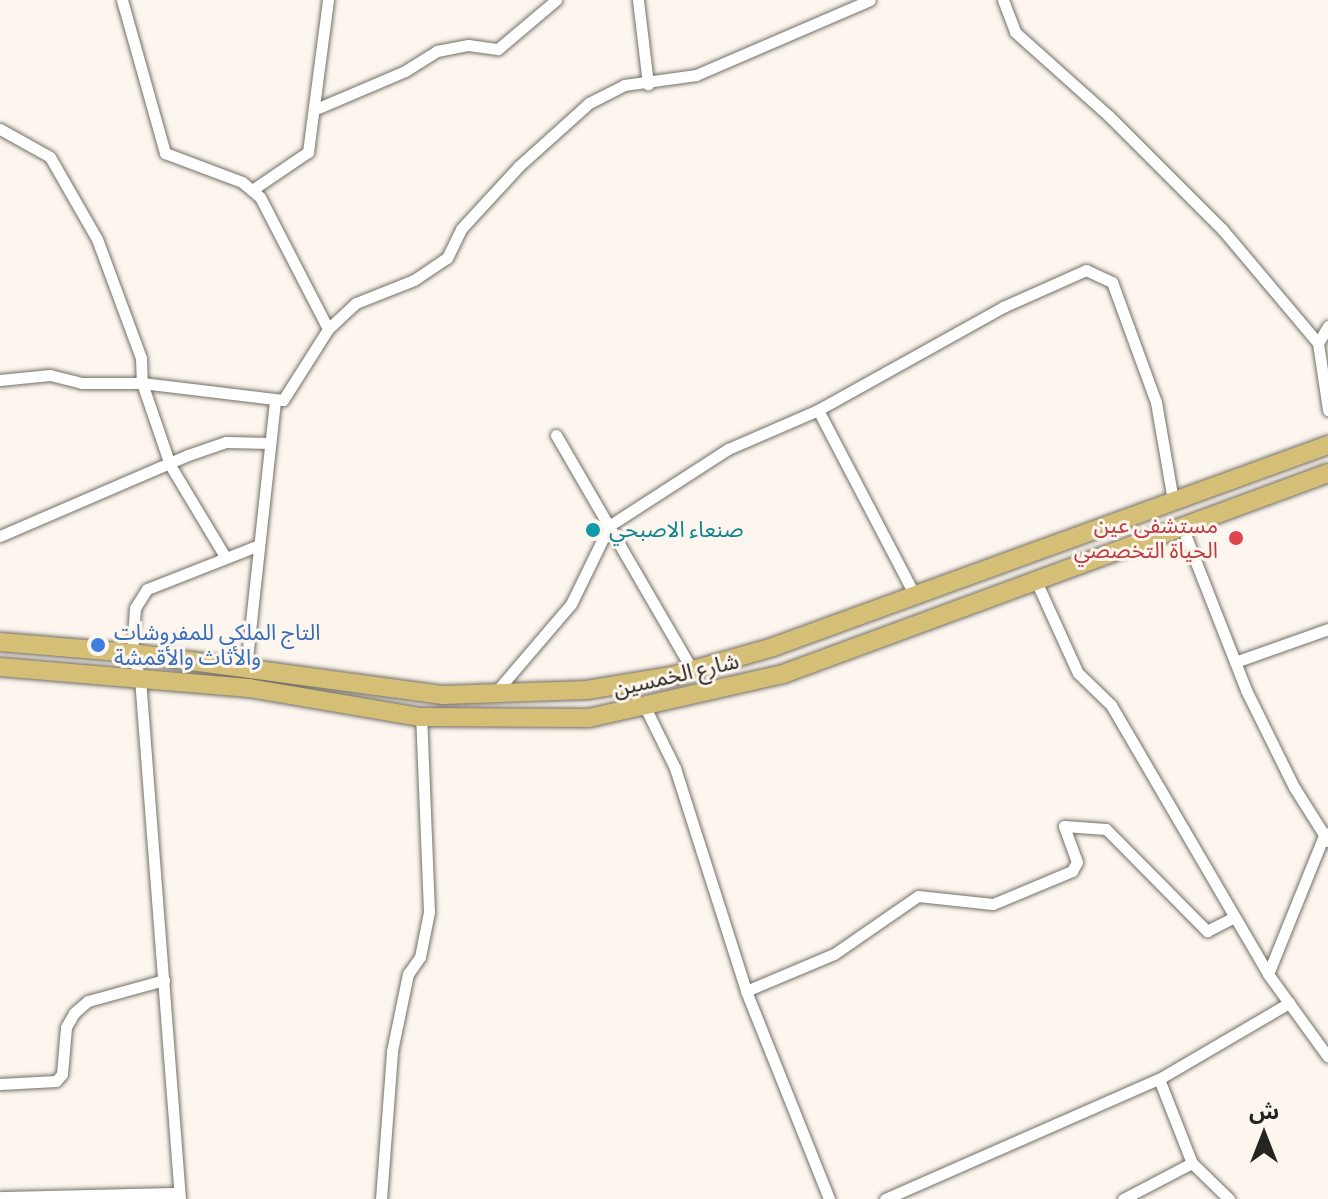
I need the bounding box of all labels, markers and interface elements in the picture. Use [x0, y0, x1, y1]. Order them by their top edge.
place label: مستشفى عين الحياة التخصصي [1074, 512, 1218, 564]
place label: صنعاء الاصبحي [609, 517, 744, 543]
marker: صنعاء الاصبحي [584, 521, 602, 539]
marker: مستشفى عين الحياة التخصصي [1225, 527, 1247, 549]
place label: التاج الملكي للمفروشات والأثاث والأقمشة [114, 619, 321, 670]
marker: التاج الملكي للمفروشات والأثاث والأقمشة [89, 636, 107, 654]
street label: شارع الخمسين [611, 648, 741, 702]
north arrow [1224, 1095, 1304, 1175]
text: ش [1249, 1097, 1279, 1125]

